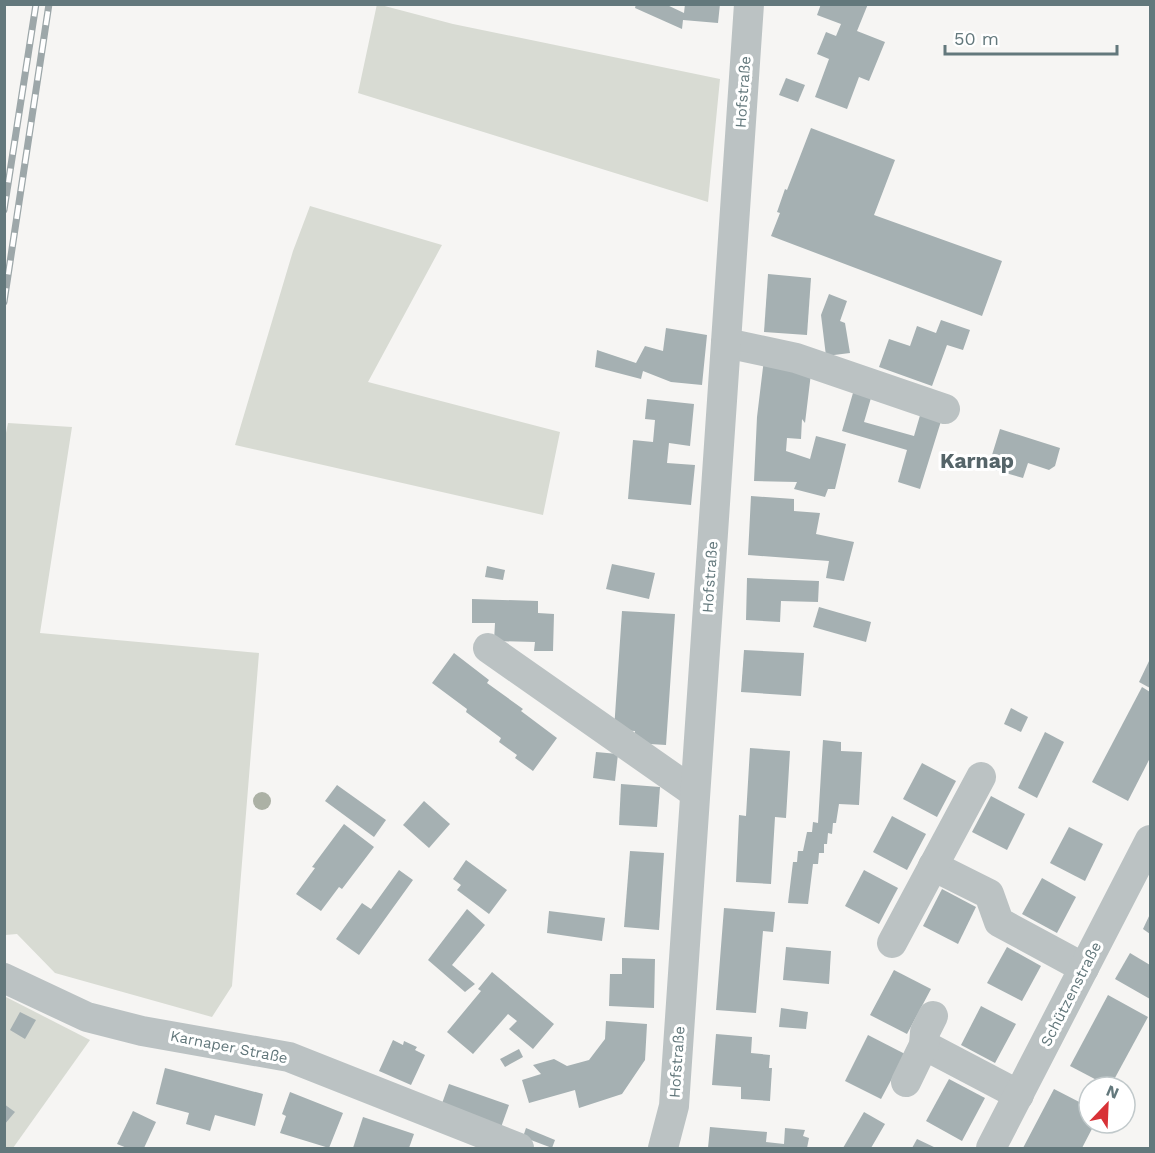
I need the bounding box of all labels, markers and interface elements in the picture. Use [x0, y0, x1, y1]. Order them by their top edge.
scale bar [945, 18, 1118, 56]
text: 50 m [954, 28, 999, 49]
street label: Hofstraße [732, 55, 754, 129]
district label: Karnap [940, 448, 1014, 473]
street label: Hofstraße [699, 540, 721, 614]
street label: Schützenstraße [1037, 939, 1105, 1049]
street label: Hofstraße [666, 1025, 688, 1099]
street label: Karnaper Straße [169, 1027, 289, 1067]
north arrow [1077, 1075, 1137, 1135]
text: N [1103, 1081, 1122, 1103]

